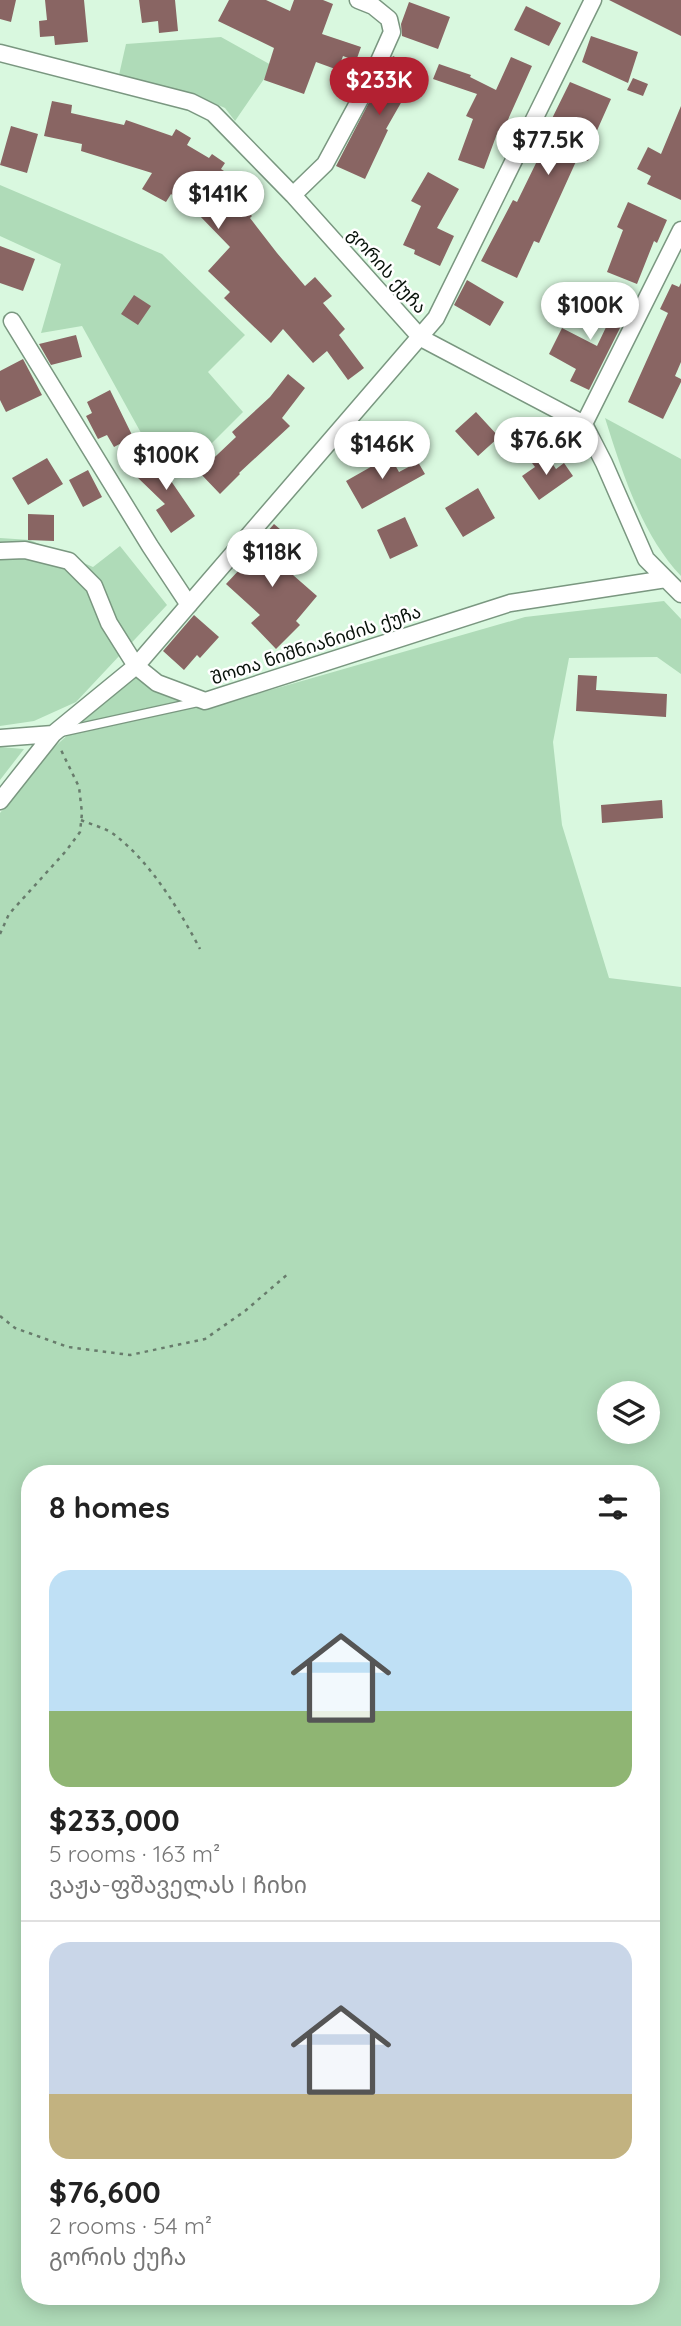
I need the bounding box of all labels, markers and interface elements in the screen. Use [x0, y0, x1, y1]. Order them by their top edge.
pin: $233K [330, 58, 428, 117]
text: $233K [346, 65, 412, 94]
pin: $77.5K [491, 118, 605, 177]
text: $77.5K [512, 125, 584, 154]
pin: $141K [169, 172, 267, 231]
text: $141K [188, 179, 248, 208]
street label: გორის ქუჩა [343, 223, 432, 318]
pin: $100K [541, 282, 639, 342]
text: $100K [557, 290, 623, 319]
pin: $76.6K [489, 418, 603, 477]
pin: $146K [333, 421, 431, 481]
text: $76.6K [510, 425, 582, 454]
text: $146K [350, 429, 414, 458]
pin: $100K [117, 433, 215, 492]
text: $100K [133, 440, 199, 469]
pin: $118K [223, 530, 321, 589]
text: $118K [242, 537, 302, 566]
street label: შოთა ნიშნიანიძის ქუჩა [208, 600, 424, 689]
map controls [597, 1381, 660, 1444]
button: layers [597, 1381, 660, 1444]
text: 8 homes [49, 1488, 170, 1526]
icon: filters [594, 1488, 632, 1526]
icon: home [278, 1615, 404, 1741]
text: $233,000 [49, 1801, 180, 1839]
text: 5 rooms · 163 m² [49, 1839, 220, 1868]
text: ვაჟა-ფშაველას I ჩიხი [49, 1870, 307, 1899]
icon: home [278, 1987, 404, 2113]
text: $76,600 [49, 2173, 161, 2211]
text: 2 rooms · 54 m² [49, 2211, 212, 2240]
text: გორის ქუჩა [49, 2242, 186, 2271]

